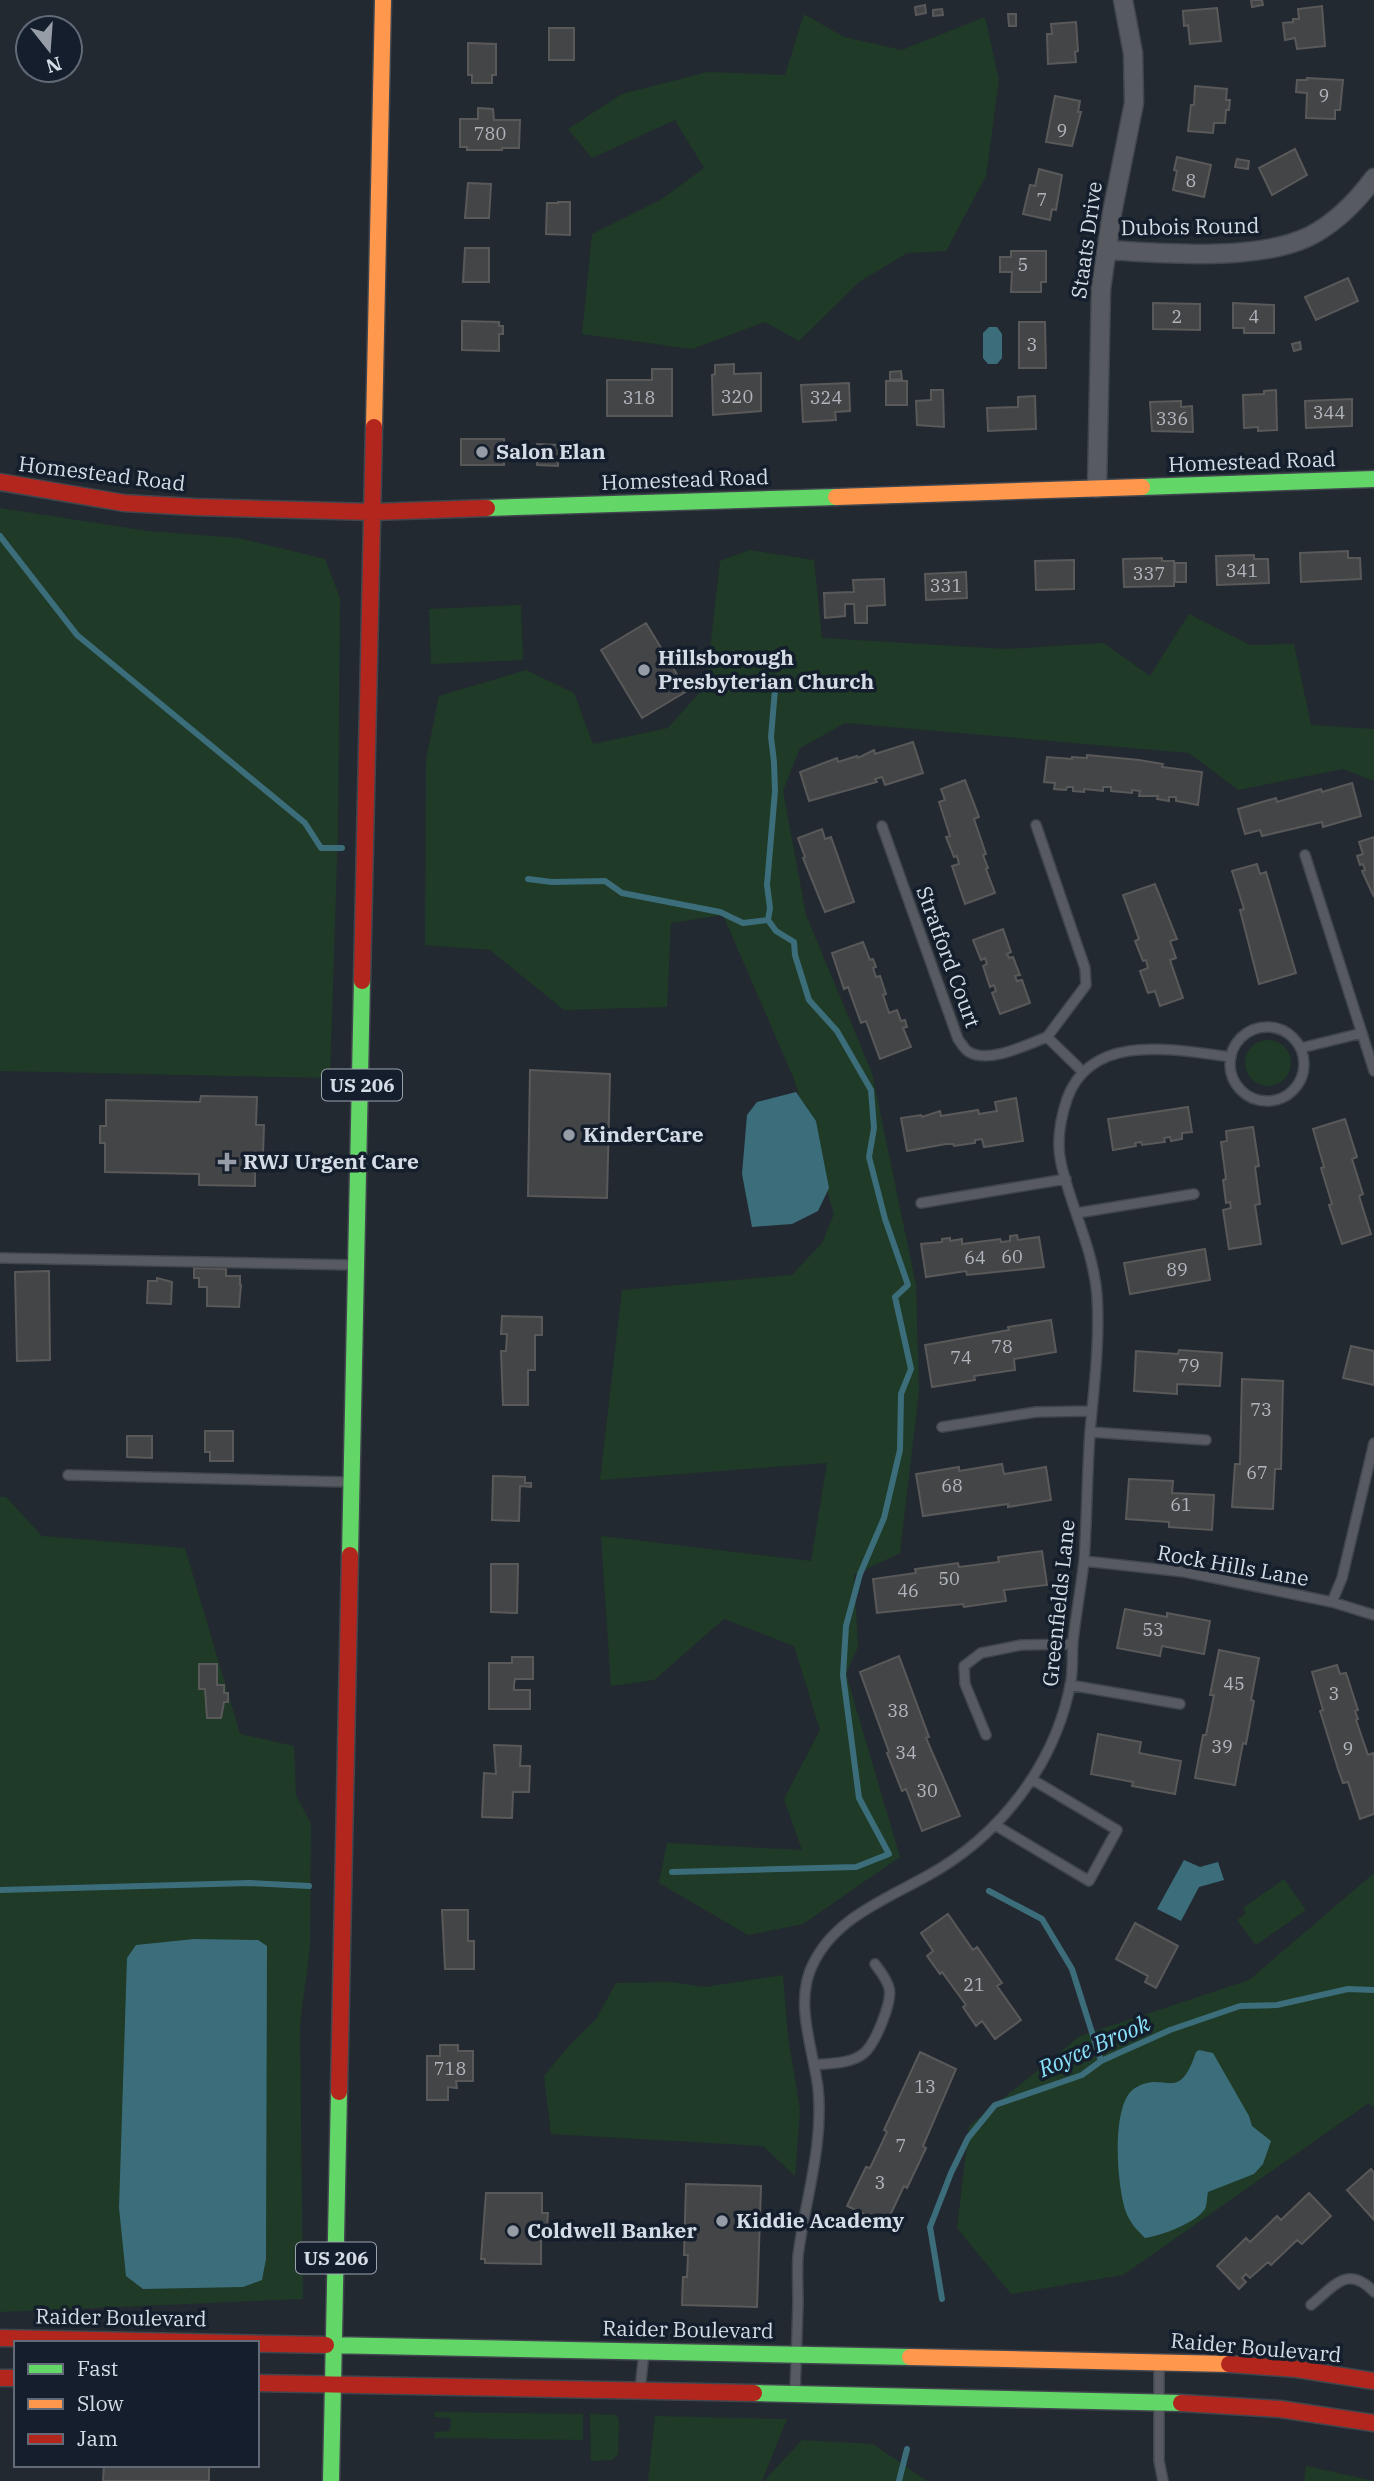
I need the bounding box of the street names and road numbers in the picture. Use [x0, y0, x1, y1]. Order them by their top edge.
street label: Staats Drive [1064, 179, 1108, 300]
street label: Dubois Round [1120, 211, 1260, 241]
street label: Homestead Road [1168, 444, 1337, 478]
street label: Homestead Road [17, 449, 187, 497]
street label: Homestead Road [601, 462, 770, 496]
street label: Stratford Court [910, 882, 988, 1031]
road number: US 206 [322, 1070, 402, 1100]
street label: Greenfields Lane [1035, 1518, 1081, 1688]
street label: Rock Hills Lane [1155, 1538, 1311, 1592]
road number: US 206 [296, 2242, 376, 2274]
street label: Raider Boulevard [35, 2302, 207, 2332]
street label: Raider Boulevard [602, 2314, 774, 2344]
street label: Raider Boulevard [1170, 2326, 1343, 2368]

